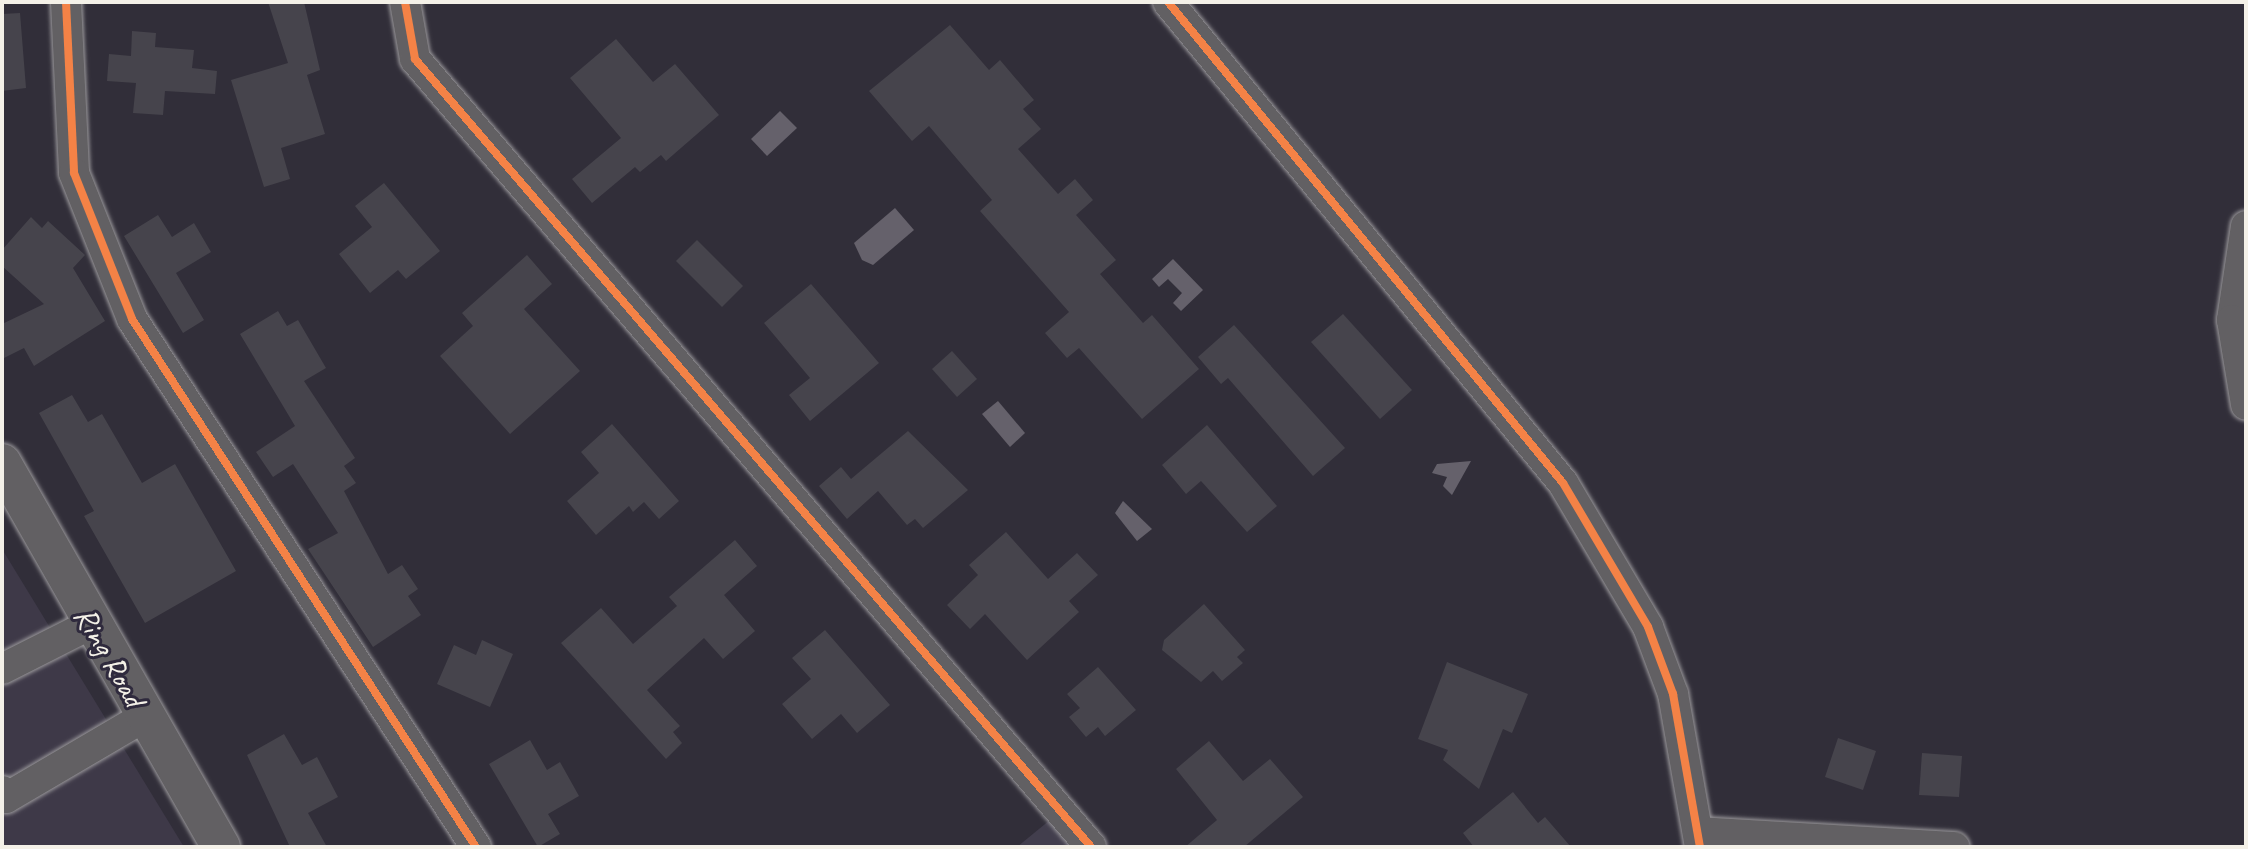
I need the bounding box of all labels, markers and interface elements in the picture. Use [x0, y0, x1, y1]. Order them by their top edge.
street label: Ring Road [65, 600, 153, 714]

